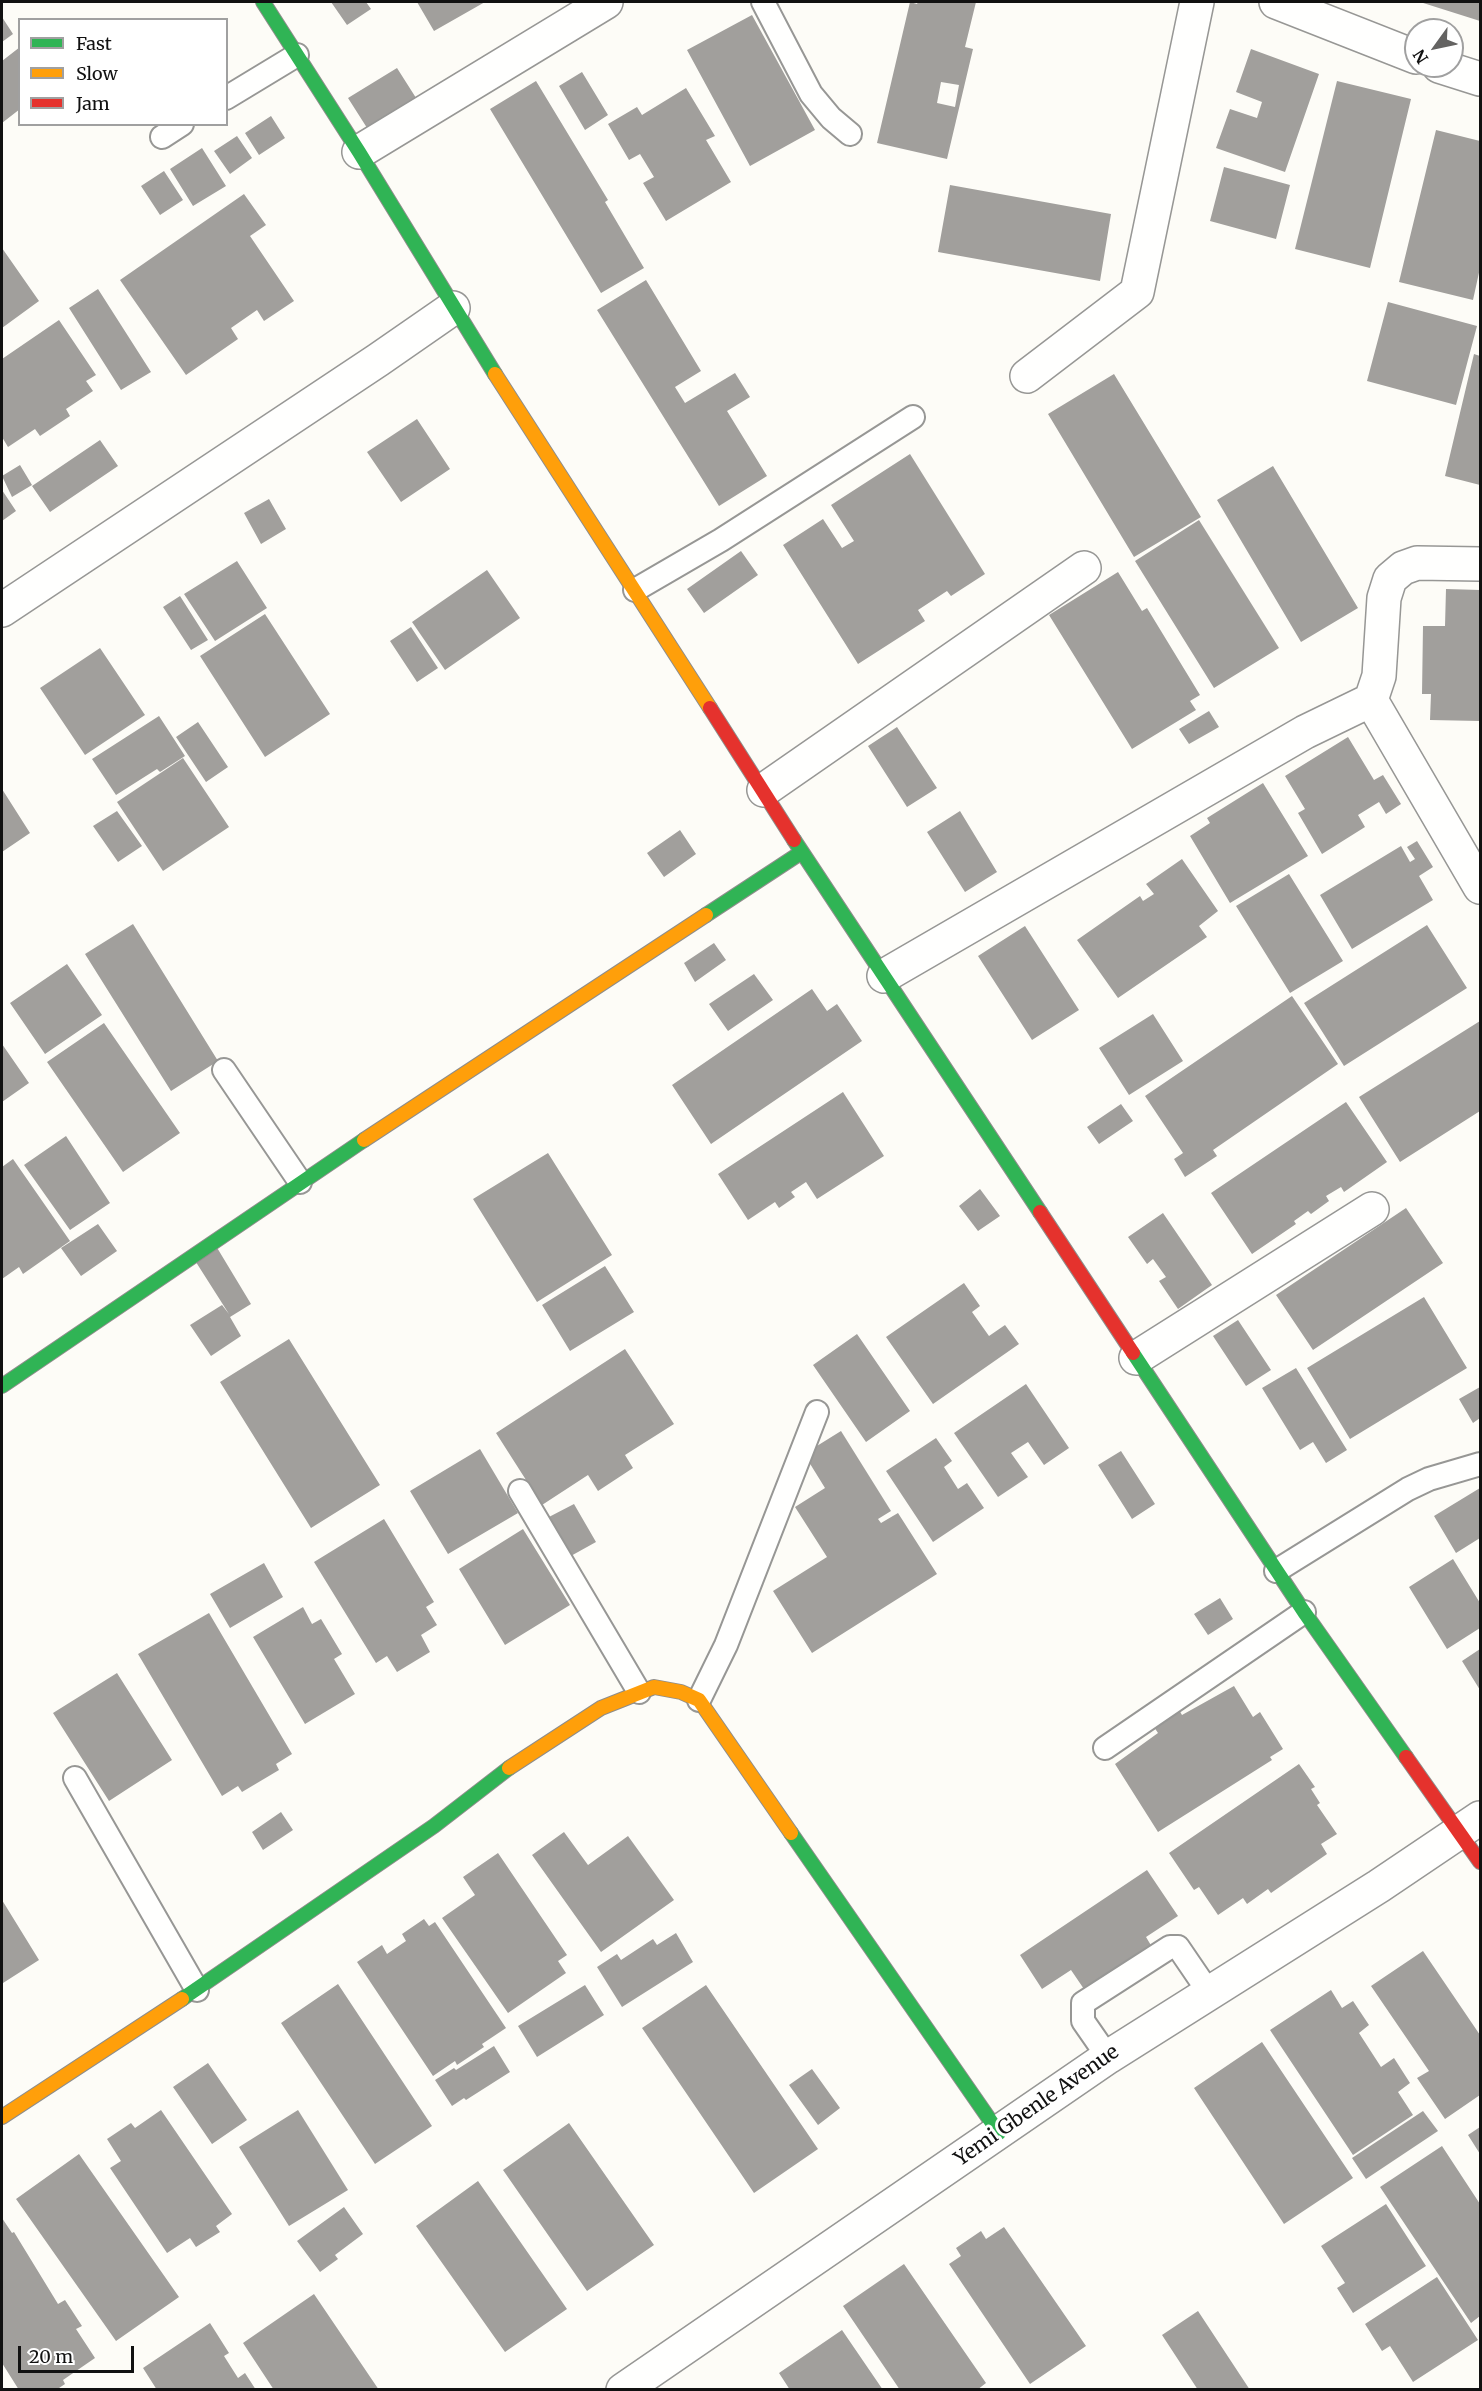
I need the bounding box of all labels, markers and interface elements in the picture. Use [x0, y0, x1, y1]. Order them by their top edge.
legend [18, 18, 228, 126]
north arrow [1404, 18, 1464, 78]
text: Fast [76, 32, 112, 55]
text: N [1409, 46, 1432, 67]
text: Slow [76, 62, 118, 85]
text: Jam [76, 92, 110, 115]
street label: Yemi Gbenle Avenue [950, 2040, 1124, 2172]
scale bar [21, 2334, 136, 2372]
text: 20 m [29, 2345, 73, 2368]

